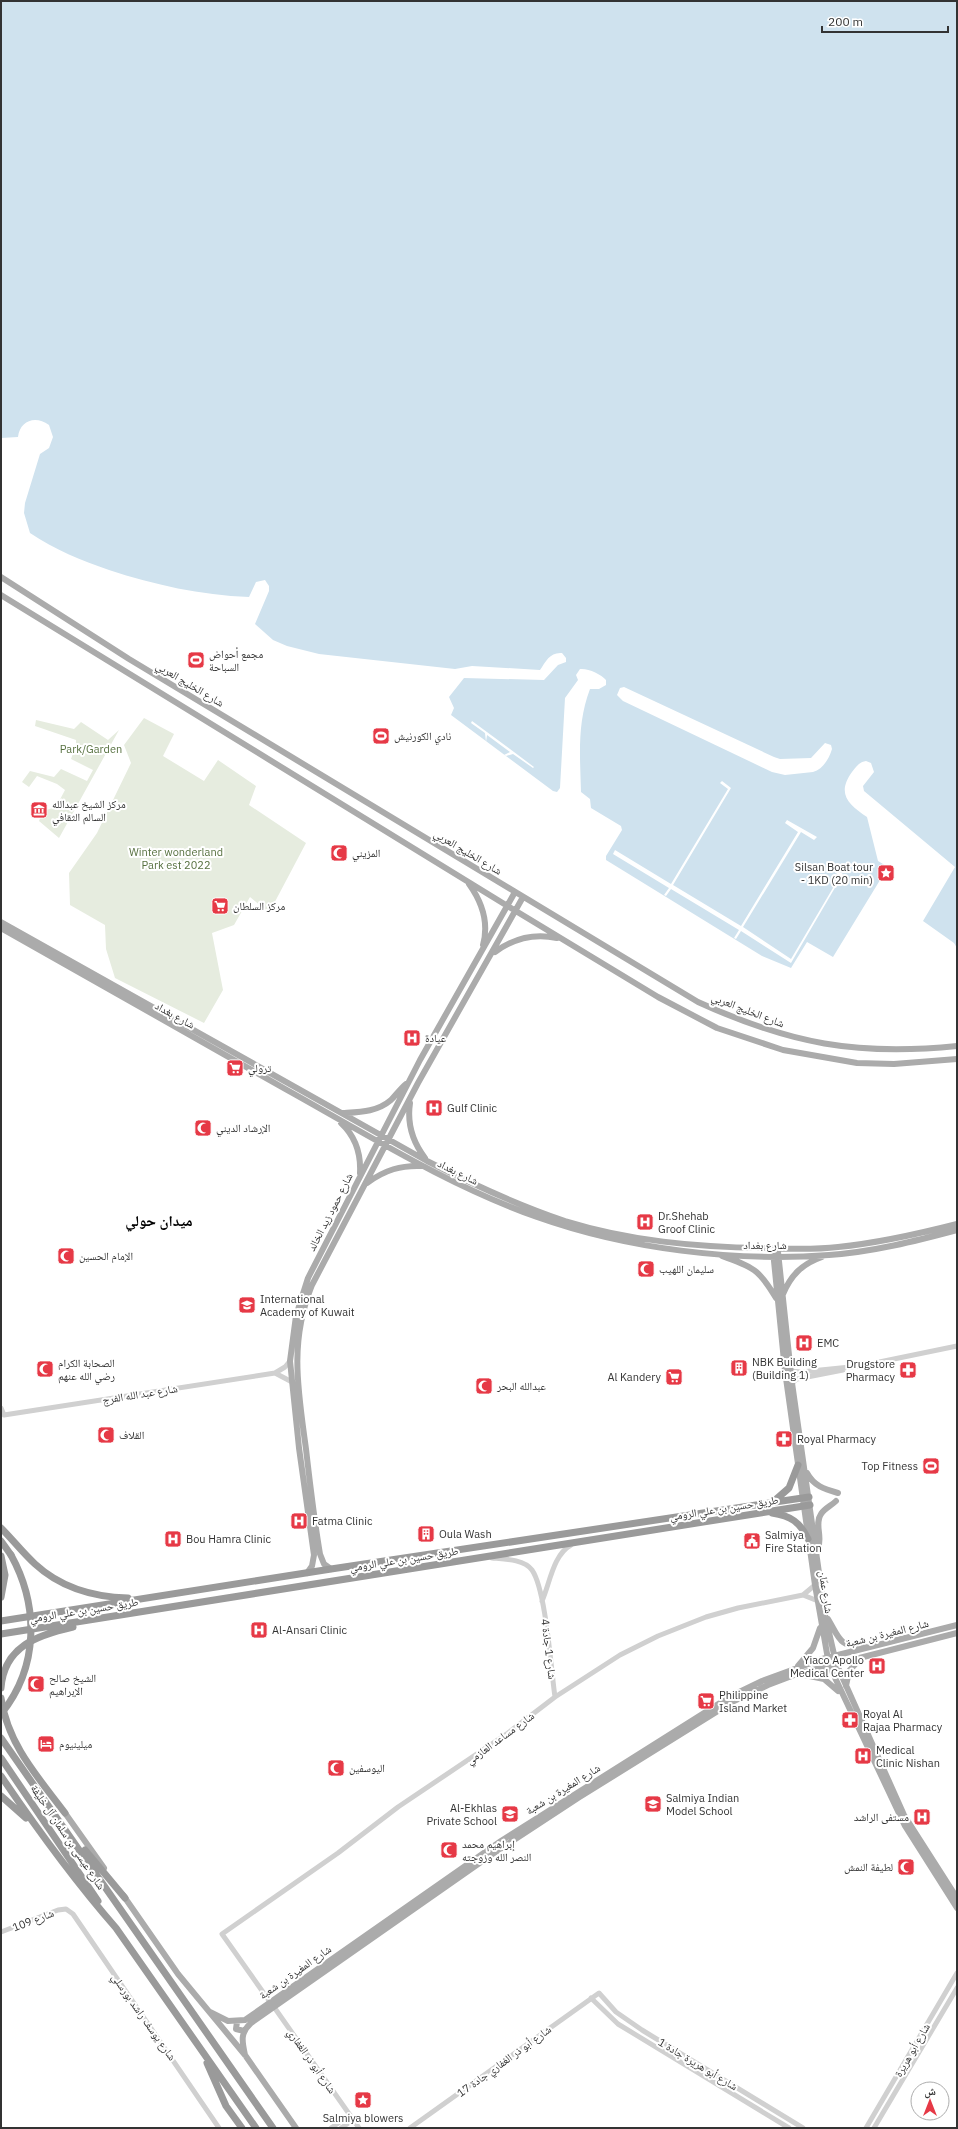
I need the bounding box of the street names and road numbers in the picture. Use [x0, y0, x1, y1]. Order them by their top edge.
street label: شارع الخليج العربي [153, 658, 227, 711]
street label: شارع الخليج العربي [431, 826, 505, 879]
street label: شارع الخليج العربي [709, 990, 786, 1032]
street label: شارع بغداد [153, 998, 197, 1032]
street label: شارع بغداد [435, 1156, 481, 1188]
street label: شارع حمود زيد الخالد [304, 1171, 356, 1253]
street label: شارع بغداد [743, 1238, 787, 1252]
street label: شارع عبد الله الفرج [101, 1381, 179, 1407]
street label: طريق حسين بن علي الرومي [669, 1492, 780, 1525]
street label: طريق حسين بن علي الرومي [349, 1543, 460, 1576]
street label: شارع عمّان [816, 1570, 836, 1614]
street label: طريق حسين بن علي الرومي [29, 1594, 140, 1627]
street label: شارع المغيرة بن شعبة [844, 1616, 930, 1650]
street label: شارع 1 جادة 4 [538, 1618, 560, 1680]
street label: شارع مساعد العازمي [463, 1709, 538, 1769]
street label: شارع المغيرة بن شعبة [523, 1761, 603, 1817]
street label: شارع عيسى بن سلمان آل خليفة [28, 1782, 108, 1892]
street label: شارع 109 [10, 1906, 56, 1934]
street label: شارع المغيرة بن شعبة [256, 1942, 334, 2002]
street label: شارع يوسف راشد بورسلي [107, 1971, 179, 2064]
street label: شارع أبو هريرة [891, 2021, 933, 2079]
street label: شارع أبو ذر الغفاري جادة 17 [454, 2022, 555, 2101]
street label: شارع أبو ذر الغفاري [283, 2026, 339, 2097]
street label: شارع أبو هريرة جادة 1 [656, 2035, 740, 2093]

